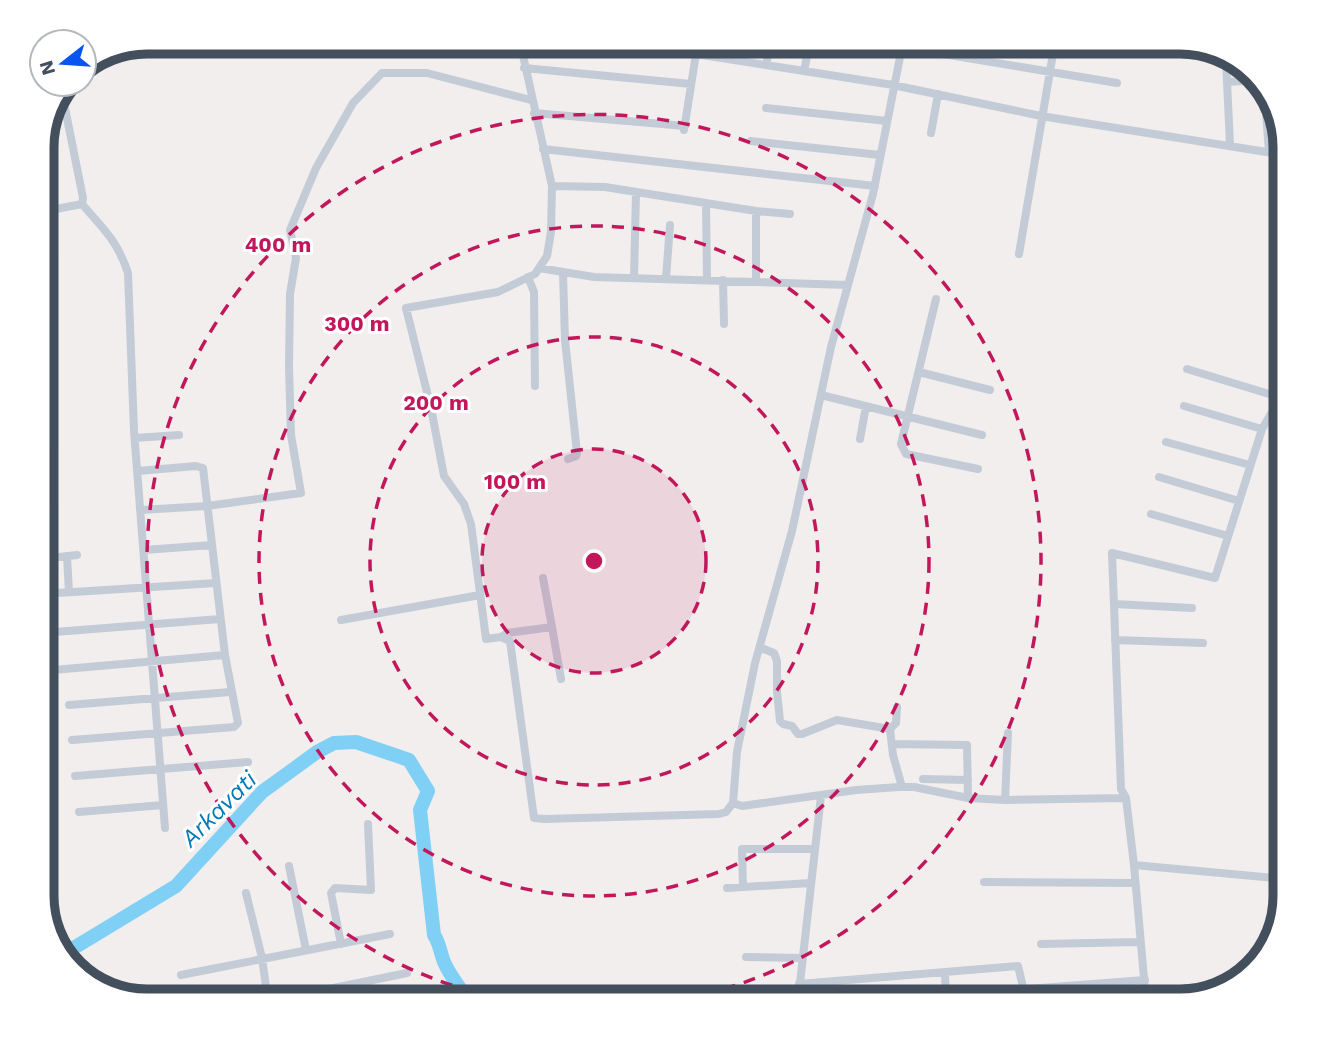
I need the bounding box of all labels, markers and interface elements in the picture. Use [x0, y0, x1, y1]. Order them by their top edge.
north arrow [28, 28, 98, 98]
text: N [34, 58, 60, 78]
text: 400 m [245, 232, 311, 257]
text: 300 m [324, 311, 390, 336]
text: 200 m [403, 390, 469, 415]
text: 100 m [484, 469, 546, 494]
centre of rings [582, 549, 606, 573]
water label: Arkavati [175, 765, 263, 853]

